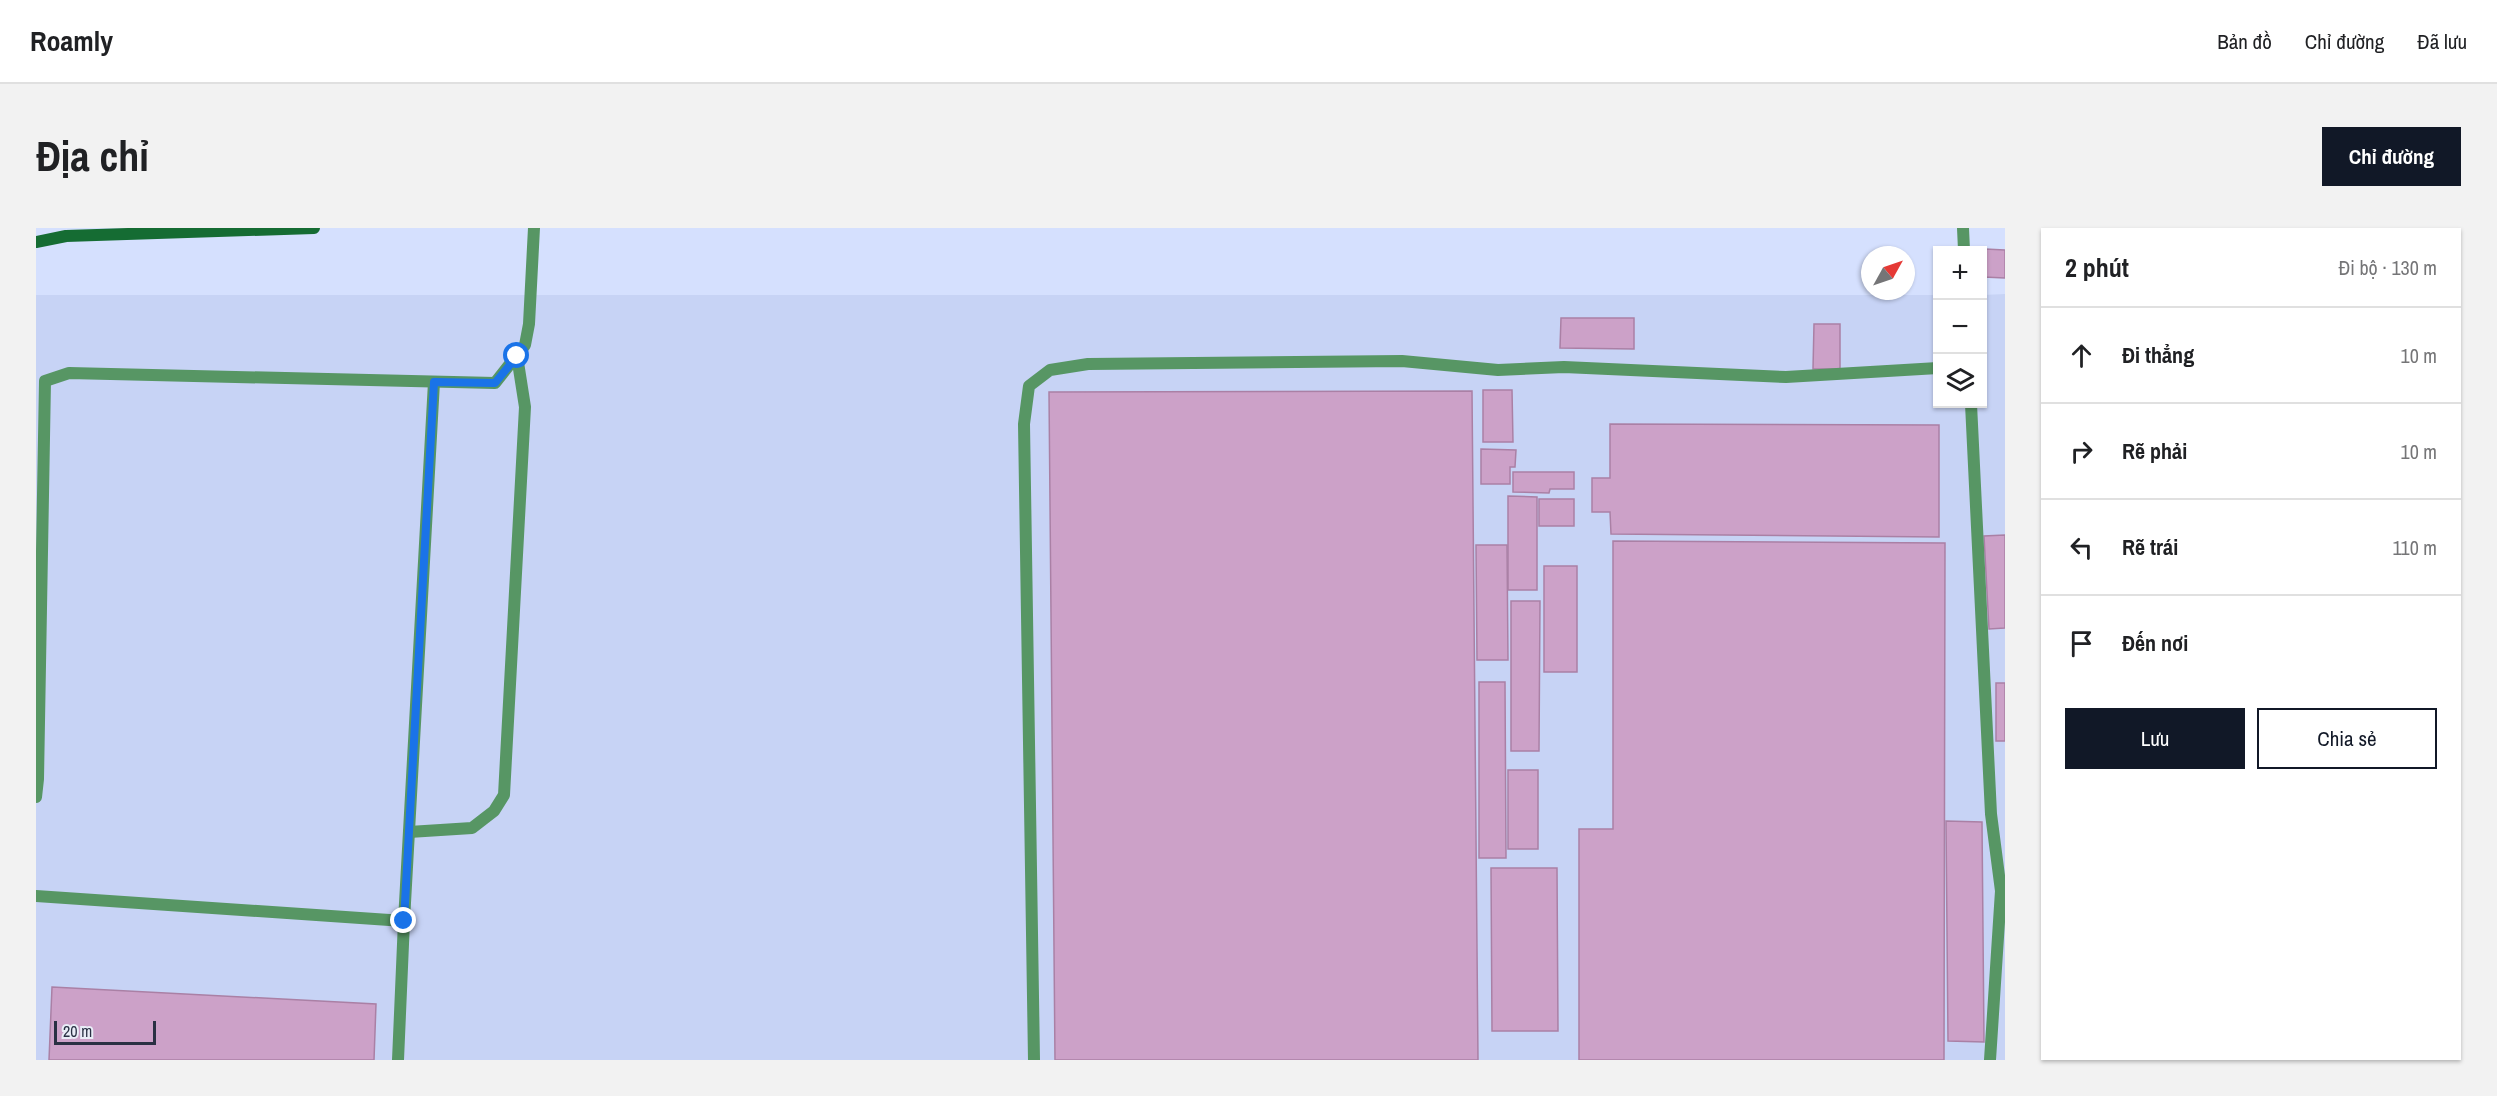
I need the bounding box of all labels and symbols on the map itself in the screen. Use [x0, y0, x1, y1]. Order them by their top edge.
north arrow [1861, 246, 1915, 300]
route start [503, 342, 529, 368]
route end [390, 907, 416, 933]
scale bar [54, 1018, 156, 1046]

